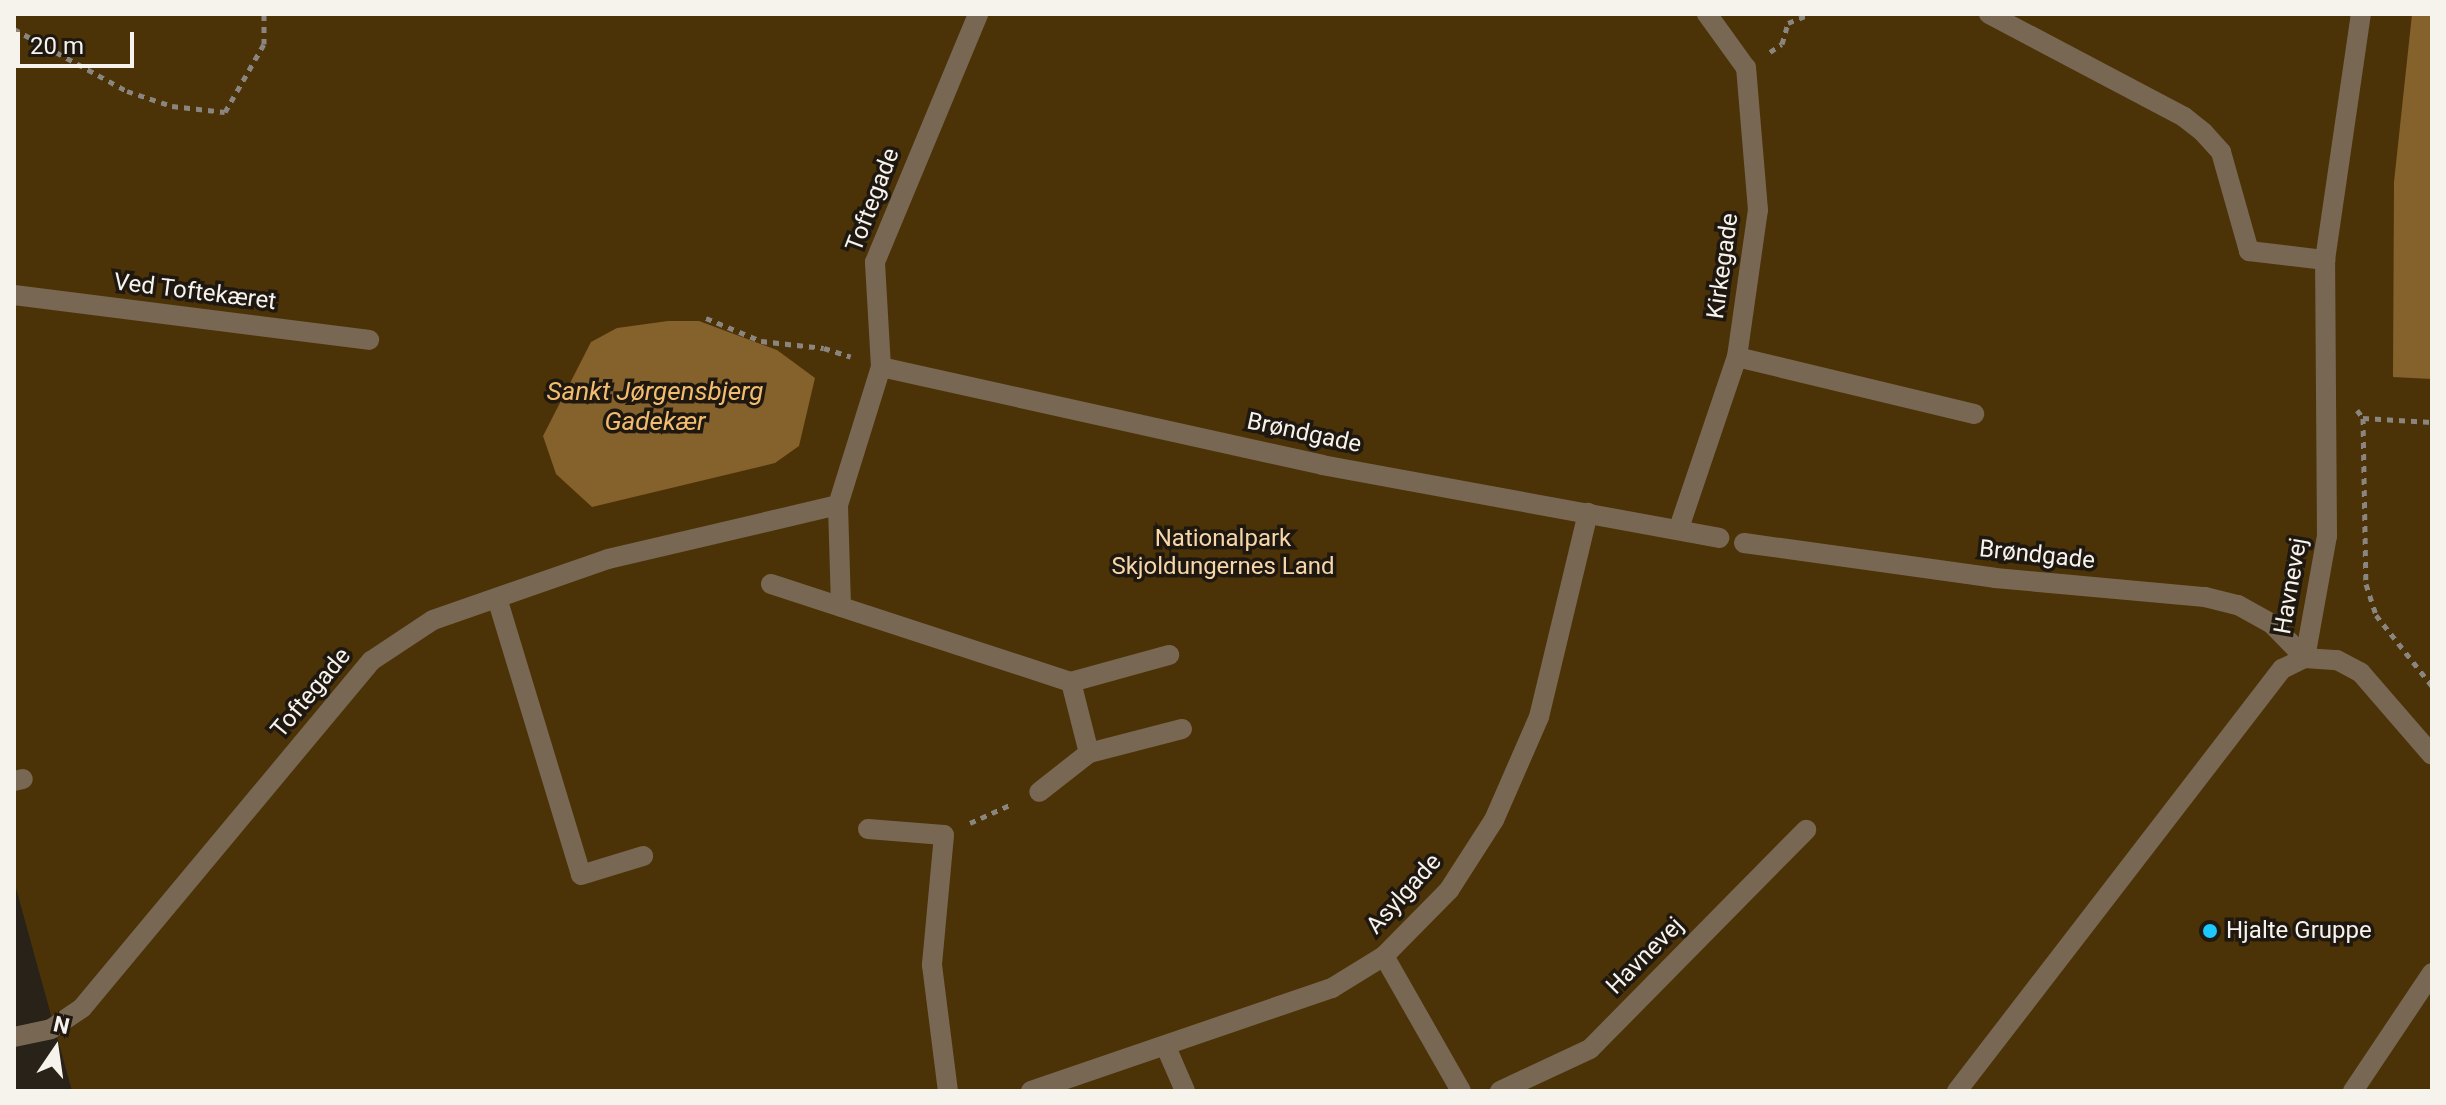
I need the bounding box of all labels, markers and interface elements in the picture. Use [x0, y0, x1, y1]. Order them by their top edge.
scale bar [20, 16, 138, 66]
text: 20 m [30, 32, 84, 60]
street label: Toftegade [840, 144, 906, 256]
street label: Kirkegade [1701, 211, 1745, 321]
street label: Ved Toftekæret [112, 268, 278, 316]
water label: Sankt Jørgensbjerg Gadekær [546, 376, 764, 438]
street label: Brøndgade [1244, 407, 1364, 459]
park label: Nationalpark Skjoldungernes Land [1111, 525, 1335, 581]
street label: Brøndgade [1978, 535, 2096, 575]
street label: Havnevej [2268, 536, 2314, 636]
street label: Toftegade [265, 642, 357, 744]
street label: Asylgade [1361, 848, 1447, 940]
street label: Havnevej [1600, 911, 1690, 1001]
place label: Hjalte Gruppe [2226, 917, 2372, 945]
marker: Hjalte Gruppe [2201, 922, 2219, 940]
north arrow [16, 1009, 96, 1089]
text: N [51, 1011, 72, 1039]

